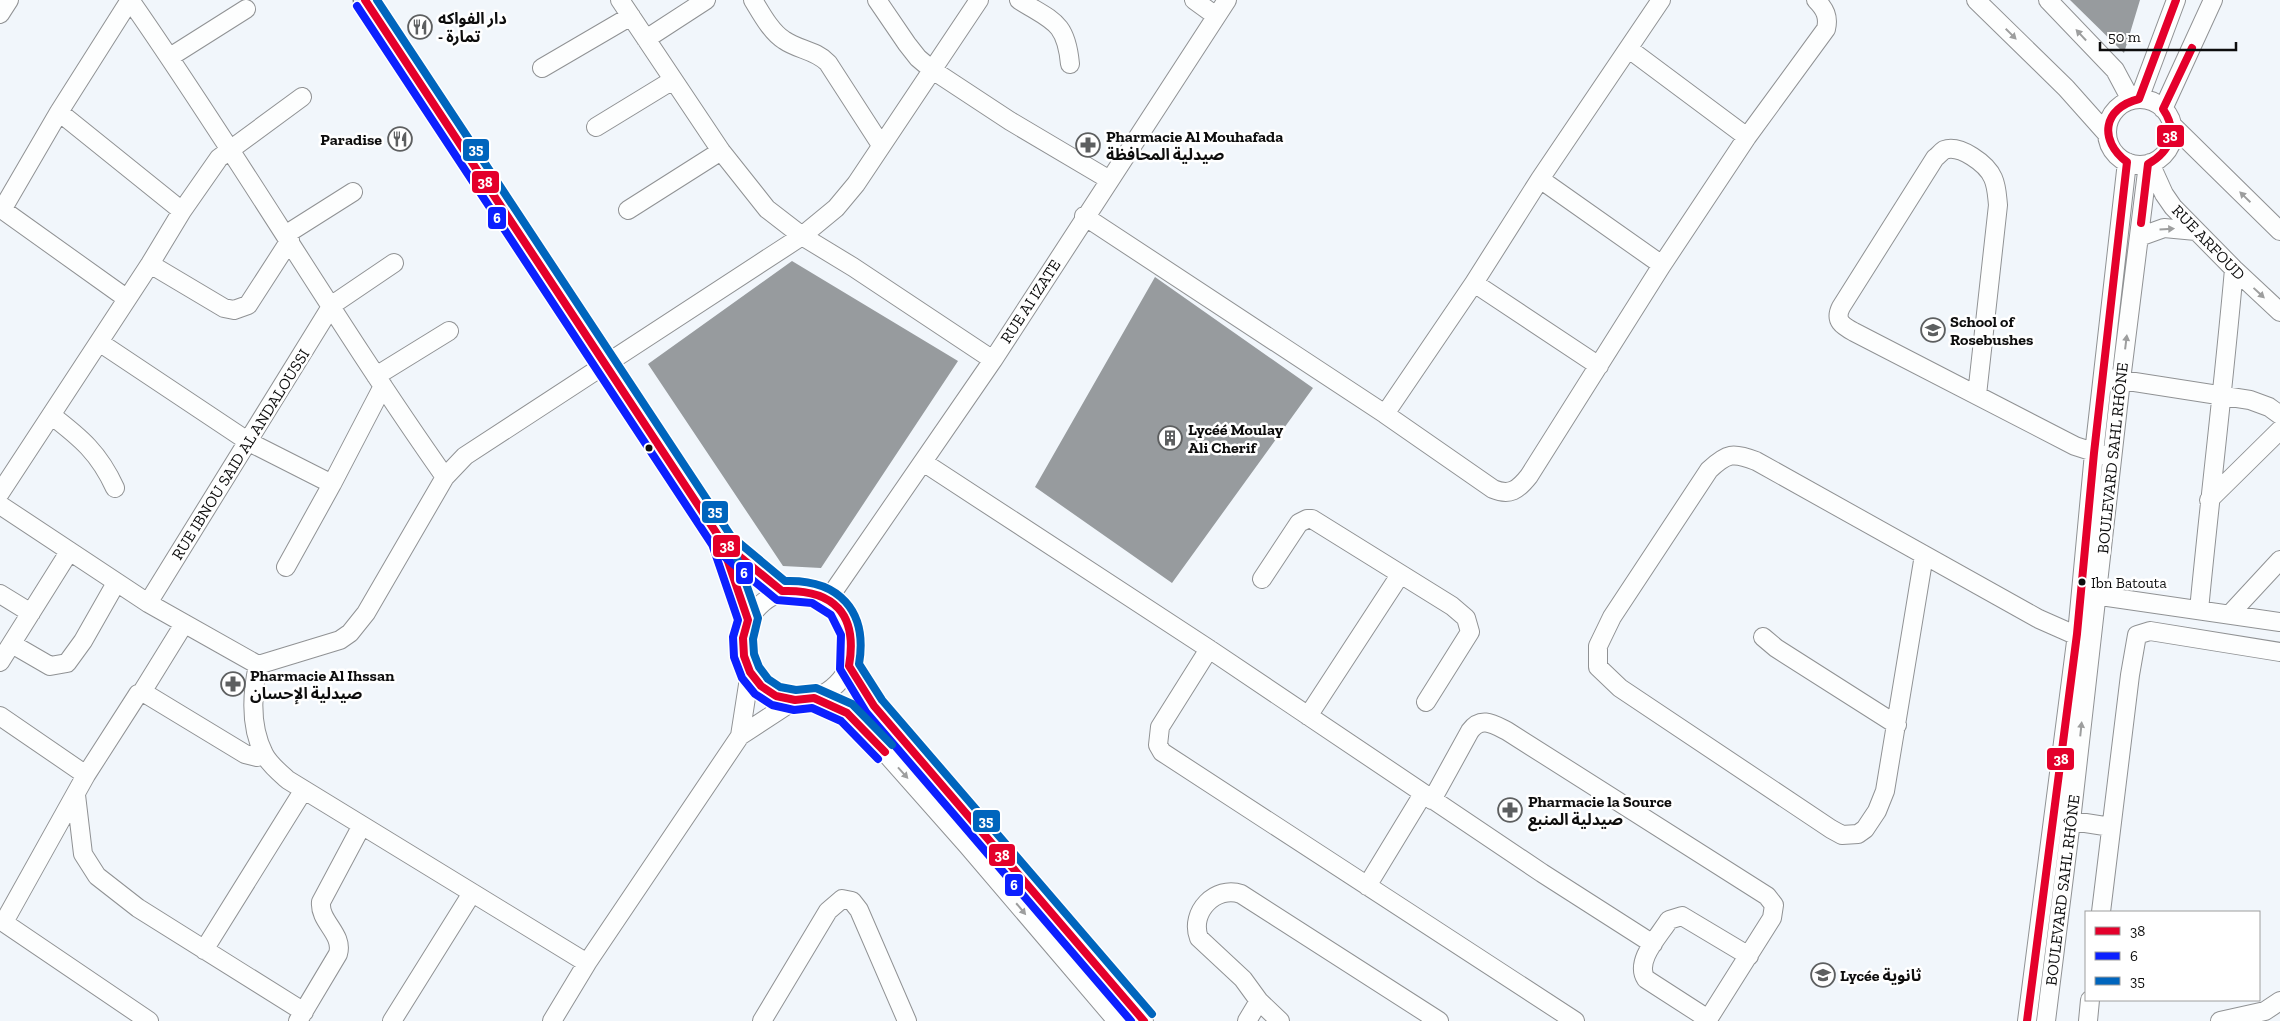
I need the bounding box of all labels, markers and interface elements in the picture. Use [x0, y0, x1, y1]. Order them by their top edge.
place label: دار الفواكه - تمارة [438, 9, 507, 46]
restaurant icon: دار الفواكه - تمارة [407, 14, 433, 40]
scale bar [2100, 20, 2236, 52]
one-way arrow [2005, 28, 2017, 40]
text: 50 m [2108, 28, 2141, 46]
one-way arrow [2075, 29, 2087, 41]
line badge: 38 [2156, 124, 2185, 148]
restaurant icon: Paradise [387, 126, 413, 152]
place label: Pharmacie Al Mouhafada صيدلية المحافظة [1106, 127, 1283, 164]
text: 38 [2162, 128, 2178, 145]
place label: Paradise [320, 130, 382, 149]
pharmacy icon: Pharmacie Al Mouhafada صيدلية المحافظة [1075, 132, 1101, 158]
line badge: 35 [462, 138, 490, 162]
text: 35 [469, 141, 483, 158]
line badge: 38 [471, 170, 500, 194]
text: 38 [477, 174, 493, 191]
one-way arrow [2239, 191, 2251, 203]
street label: RUE ARFOUD [2168, 201, 2249, 284]
line badge: 6 [487, 206, 507, 230]
text: 6 [493, 210, 501, 227]
one-way arrow [2159, 224, 2175, 232]
street label: RUE AI IZATE [996, 256, 1065, 347]
one-way arrow [2253, 287, 2265, 299]
place label: School of Rosebushes [1950, 312, 2033, 349]
school or university icon: School of Rosebushes [1920, 317, 1946, 343]
one-way arrow [2122, 334, 2130, 350]
street label: RUE IBNOU SAID AL ANDALOUSSI [168, 346, 313, 563]
street label: BOULEVARD SAHL RHÔNE [2093, 361, 2132, 555]
place label: Lycéé Moulay Ali Cherif [1188, 420, 1284, 457]
building icon: Lycéé Moulay Ali Cherif [1157, 425, 1183, 451]
unlabelled marker [644, 443, 654, 453]
line badge: 35 [701, 500, 729, 524]
text: 35 [708, 503, 722, 520]
line badge: 38 [712, 534, 741, 558]
text: 38 [719, 538, 735, 555]
line badge: 6 [735, 561, 754, 585]
text: 6 [740, 565, 748, 582]
place label: Ibn Batouta [2091, 574, 2167, 592]
marker: Ibn Batouta [2077, 577, 2087, 587]
place label: Pharmacie Al Ihssan صيدلية الإحسان [250, 666, 395, 705]
pharmacy icon: Pharmacie Al Ihssan صيدلية الإحسان [220, 671, 246, 697]
one-way arrow [2078, 721, 2086, 737]
line badge: 38 [2046, 747, 2075, 771]
text: 38 [2053, 751, 2069, 768]
one-way arrow [897, 767, 909, 779]
place label: Pharmacie la Source صيدلية المنبع [1528, 792, 1672, 832]
street label: BOULEVARD SAHL RHÔNE [2041, 793, 2084, 987]
pharmacy icon: Pharmacie la Source صيدلية المنبع [1497, 797, 1523, 823]
line badge: 35 [972, 809, 1001, 833]
text: 35 [979, 813, 993, 830]
line badge: 38 [988, 843, 1016, 867]
text: 38 [994, 847, 1010, 864]
line badge: 6 [1004, 873, 1024, 897]
text: 6 [1010, 877, 1018, 894]
one-way arrow [1016, 902, 1027, 915]
legend [2085, 911, 2260, 1001]
text: 38 [2130, 922, 2145, 940]
text: 6 [2130, 947, 2138, 965]
school or university icon: Lycée ثانوية [1810, 962, 1836, 988]
place label: Lycée ثانوية [1840, 966, 1921, 985]
text: 35 [2130, 972, 2145, 990]

